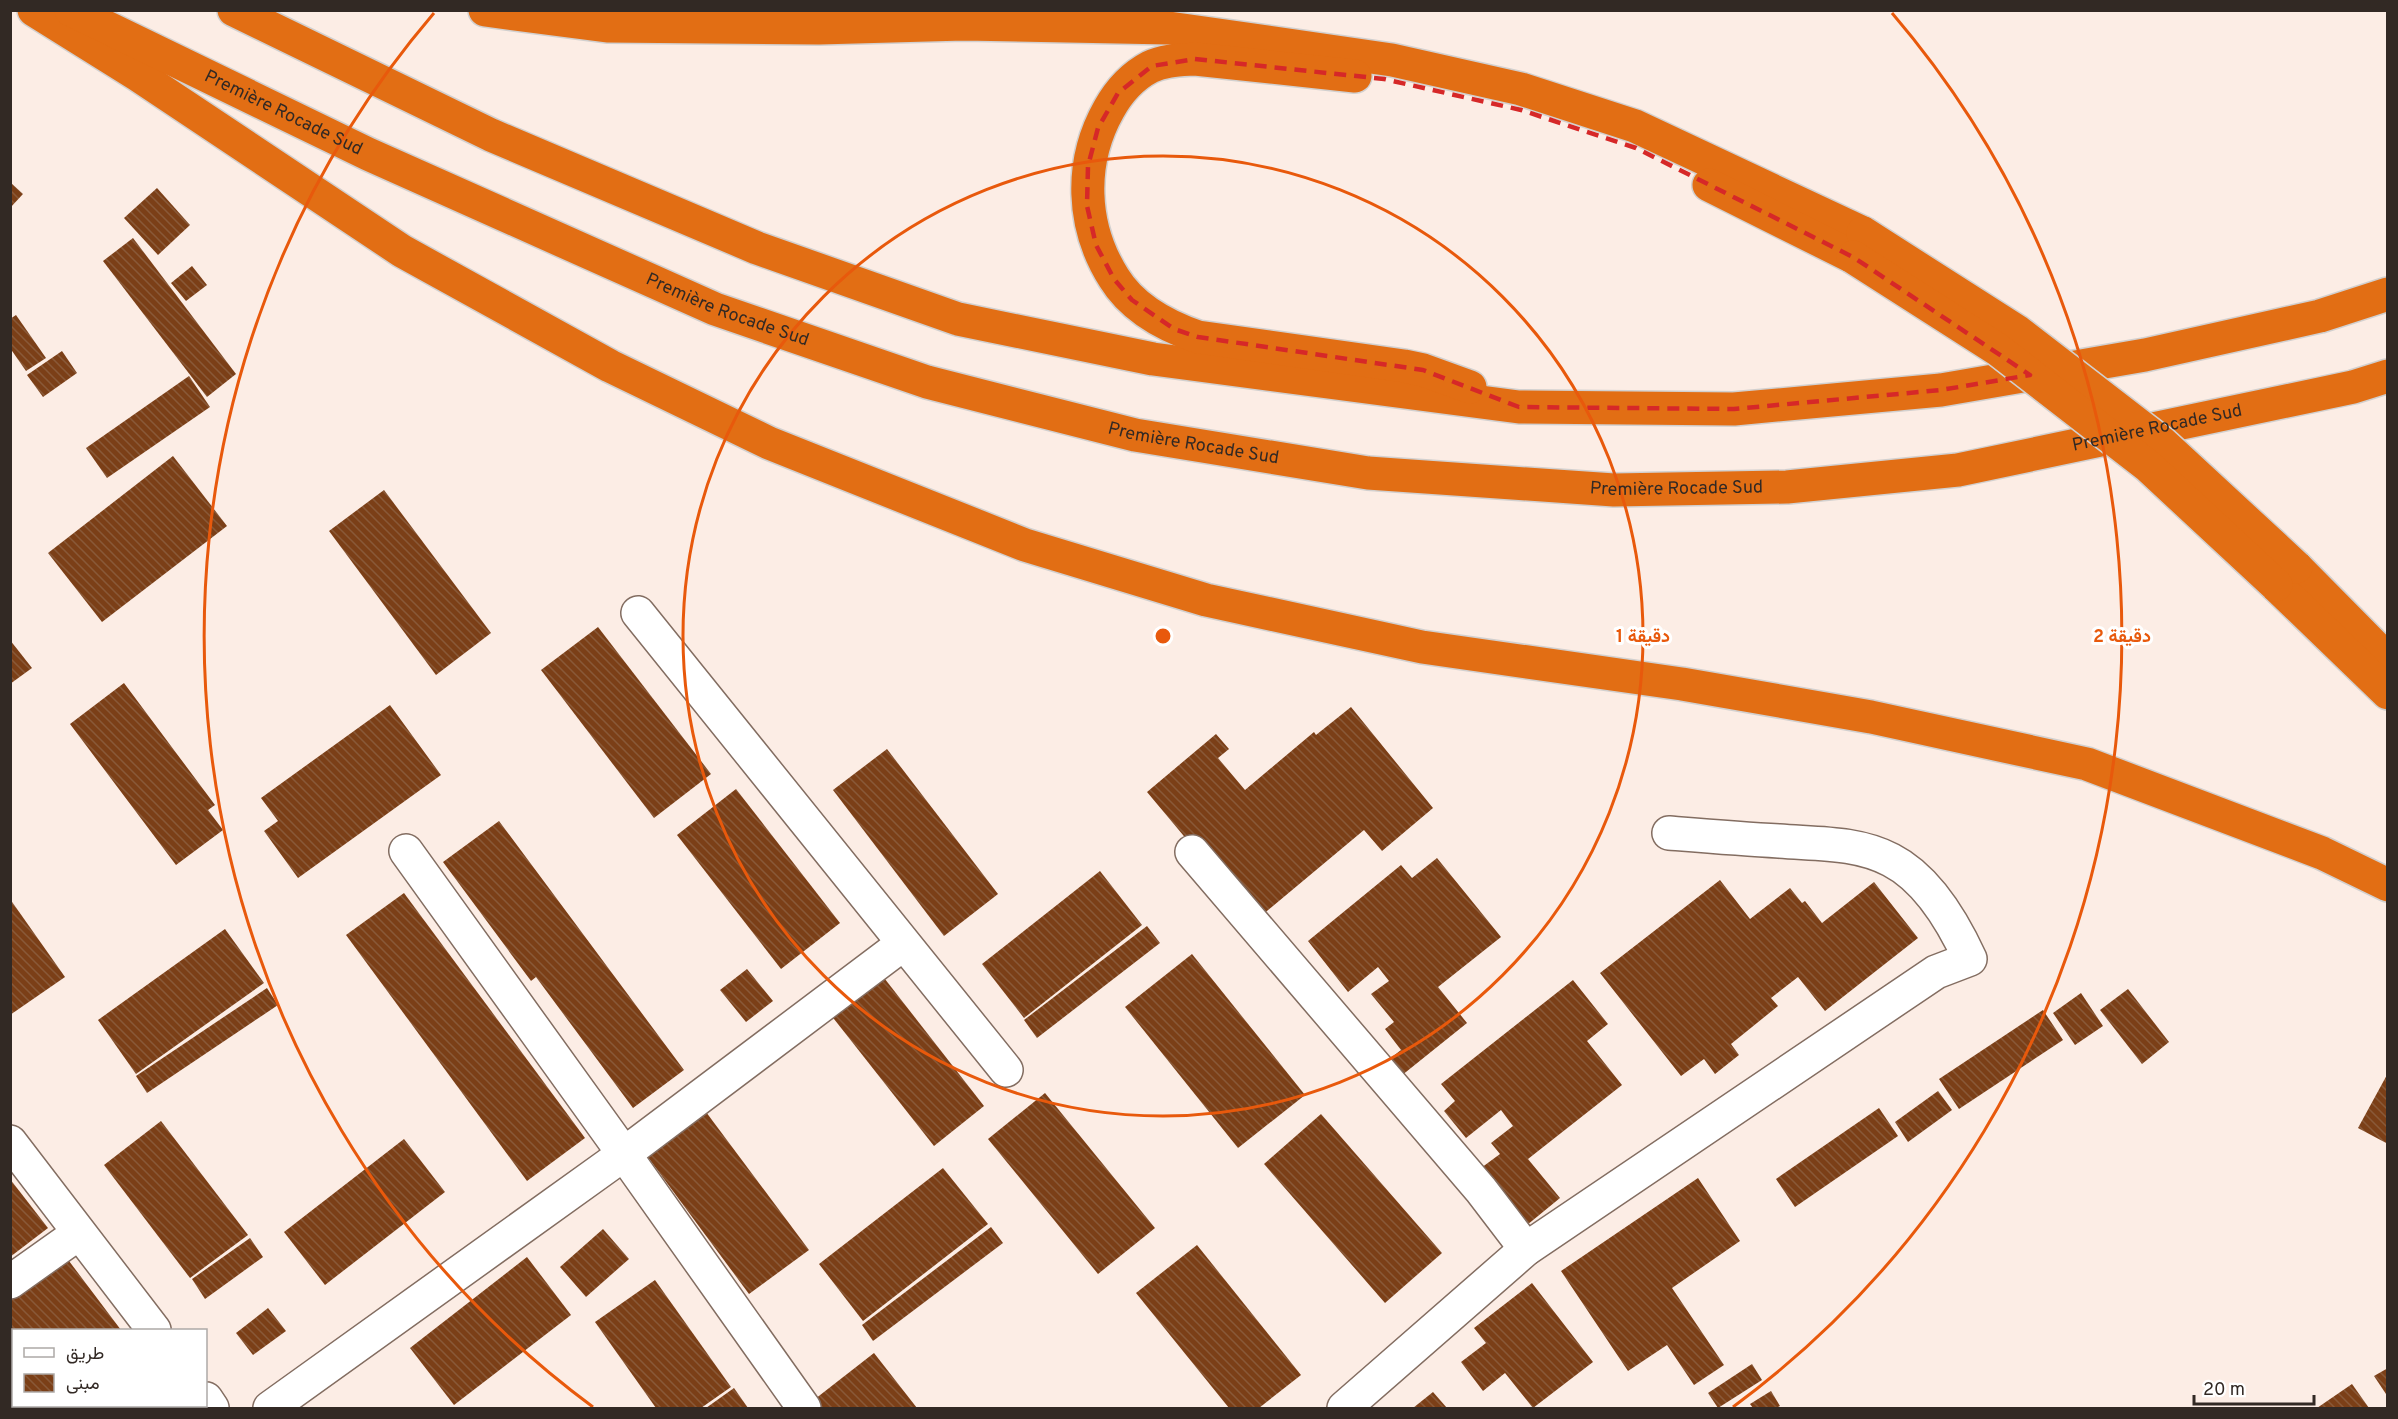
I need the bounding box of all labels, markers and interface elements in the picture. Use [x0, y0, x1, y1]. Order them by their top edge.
street label: Première Rocade Sud [200, 65, 366, 161]
street label: Première Rocade Sud [642, 268, 812, 352]
street label: Première Rocade Sud [2070, 399, 2244, 457]
street label: Première Rocade Sud [1105, 417, 1281, 470]
street label: Première Rocade Sud [1589, 476, 1763, 502]
centre of rings [1153, 626, 1173, 646]
text: 1 دقيقة [1616, 626, 1670, 649]
text: 2 دقيقة [2093, 626, 2151, 649]
legend [12, 1329, 207, 1407]
text: طريق [66, 1343, 104, 1366]
scale bar [2194, 1368, 2314, 1406]
text: مبنى [66, 1373, 100, 1396]
text: 20 m [2203, 1379, 2245, 1402]

